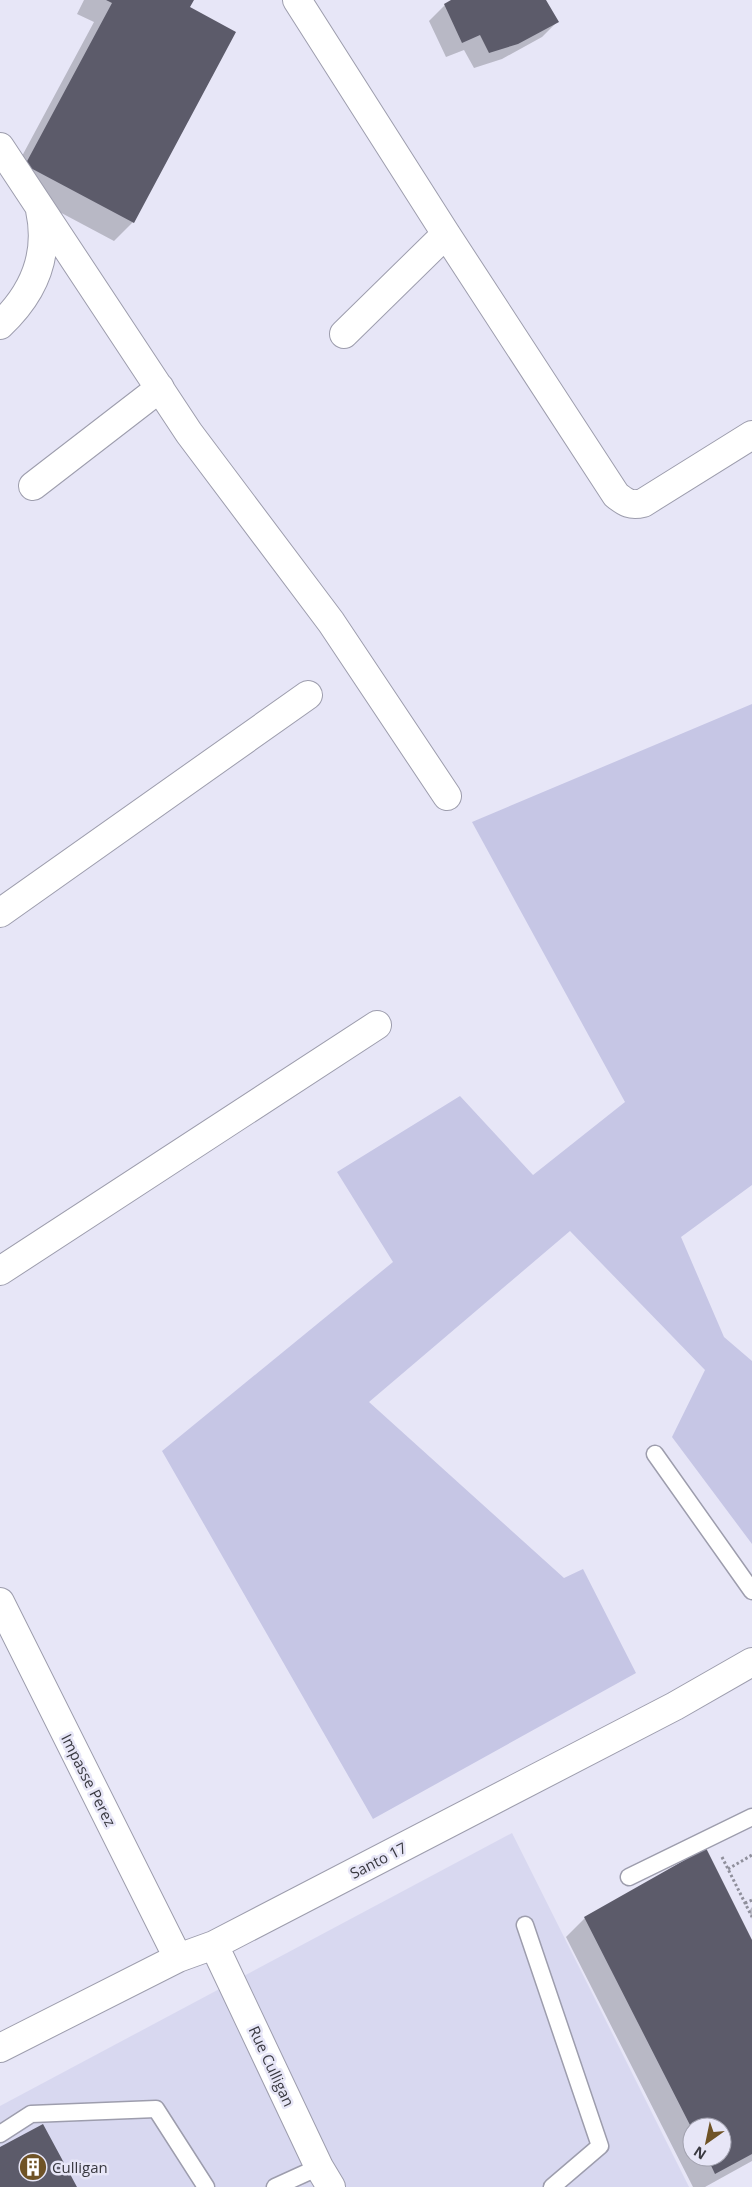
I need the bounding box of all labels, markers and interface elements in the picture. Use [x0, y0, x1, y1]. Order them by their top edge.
street label: Impasse Perez [57, 1730, 121, 1830]
street label: Santo 17 [346, 1837, 410, 1883]
street label: Rue Culligan [245, 2023, 299, 2109]
north arrow [682, 2117, 732, 2167]
text: N [690, 2142, 710, 2164]
building icon: Culligan [18, 2152, 48, 2182]
place label: Culligan [52, 2157, 108, 2177]

